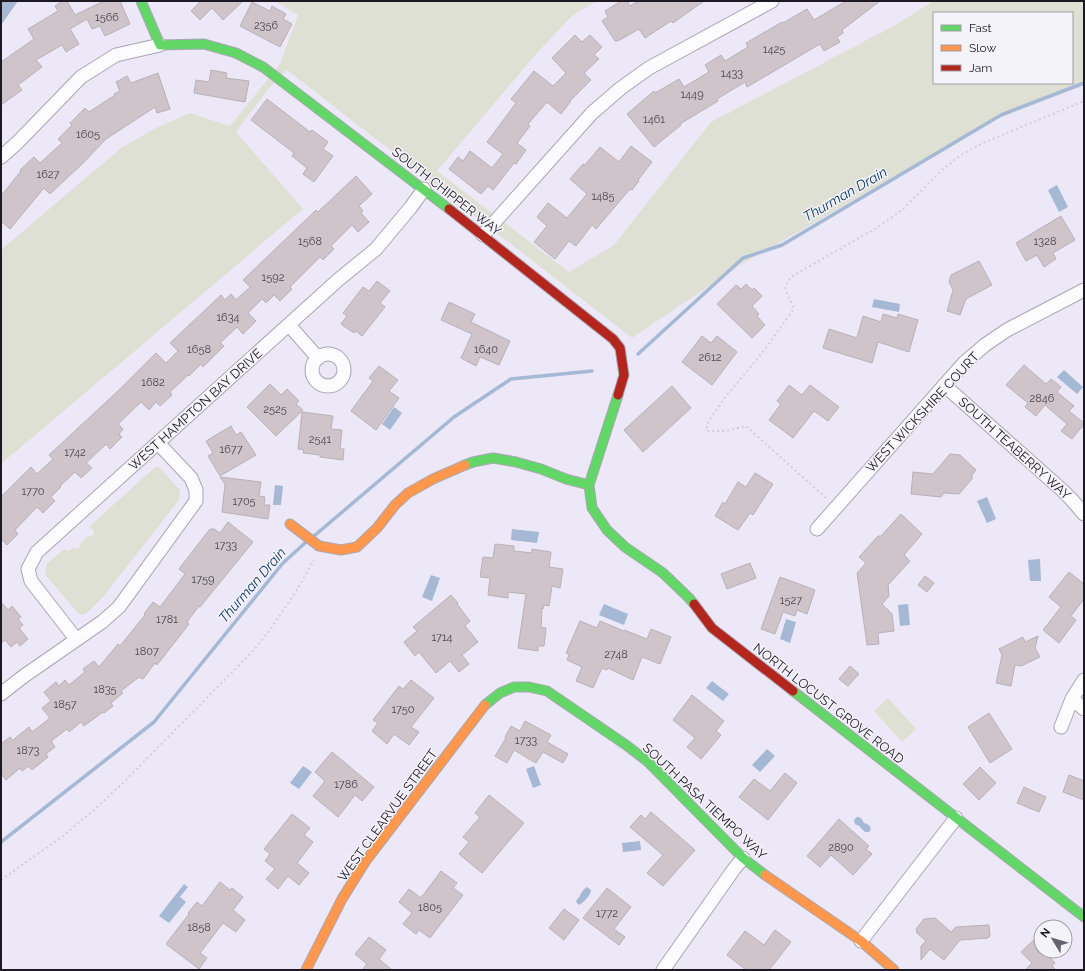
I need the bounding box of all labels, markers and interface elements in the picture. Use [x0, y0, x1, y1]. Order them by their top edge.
house number: 1566 [95, 11, 119, 24]
legend [933, 12, 1073, 84]
house number: 2356 [254, 19, 278, 32]
text: Fast [969, 21, 992, 35]
text: Slow [969, 41, 996, 55]
house number: 1425 [763, 43, 785, 56]
text: Jam [969, 61, 992, 75]
house number: 1433 [721, 67, 743, 80]
house number: 1449 [680, 88, 704, 101]
house number: 1461 [643, 113, 665, 126]
house number: 1605 [76, 128, 100, 141]
street label: SOUTH CHIPPER WAY [389, 144, 505, 239]
water label: Thurman Drain [800, 163, 890, 224]
house number: 1627 [37, 168, 60, 181]
house number: 1485 [591, 190, 615, 203]
house number: 1568 [298, 235, 322, 248]
house number: 1328 [1034, 235, 1056, 248]
house number: 1592 [262, 271, 285, 284]
house number: 1634 [216, 311, 240, 324]
house number: 1658 [187, 343, 211, 356]
house number: 1640 [474, 343, 498, 356]
street label: WEST HAMPTON BAY DRIVE [126, 346, 265, 473]
street label: WEST WICKSHIRE COURT [863, 349, 982, 476]
house number: 2612 [699, 351, 722, 364]
house number: 1682 [141, 376, 165, 389]
house number: 2846 [1030, 392, 1055, 405]
street label: SOUTH TEABERRY WAY [956, 394, 1074, 503]
house number: 2525 [263, 403, 287, 416]
house number: 2541 [309, 433, 332, 446]
house number: 1677 [219, 443, 243, 456]
house number: 1742 [64, 446, 86, 459]
house number: 1770 [21, 485, 45, 498]
house number: 1705 [232, 495, 256, 508]
house number: 1733 [215, 539, 237, 552]
water label: Thurman Drain [215, 544, 289, 626]
house number: 1759 [192, 573, 214, 586]
house number: 1527 [780, 594, 802, 607]
house number: 1781 [156, 613, 178, 626]
house number: 1714 [431, 631, 453, 644]
street label: NORTH LOCUST GROVE ROAD [750, 640, 907, 767]
house number: 1807 [135, 645, 159, 658]
house number: 2748 [604, 648, 628, 661]
house number: 1835 [93, 683, 117, 696]
house number: 1857 [53, 698, 77, 711]
house number: 1750 [391, 703, 415, 716]
house number: 1733 [515, 734, 537, 747]
street label: SOUTH PASA TIEMPO WAY [640, 740, 770, 863]
house number: 1873 [17, 744, 40, 757]
street label: WEST CLEARVUE STREET [334, 746, 440, 884]
house number: 1786 [334, 778, 358, 791]
house number: 2890 [828, 841, 854, 854]
house number: 1805 [418, 901, 442, 914]
house number: 1772 [596, 907, 618, 920]
north arrow [1033, 919, 1073, 959]
house number: 1858 [187, 921, 211, 934]
text: N [1038, 926, 1053, 940]

